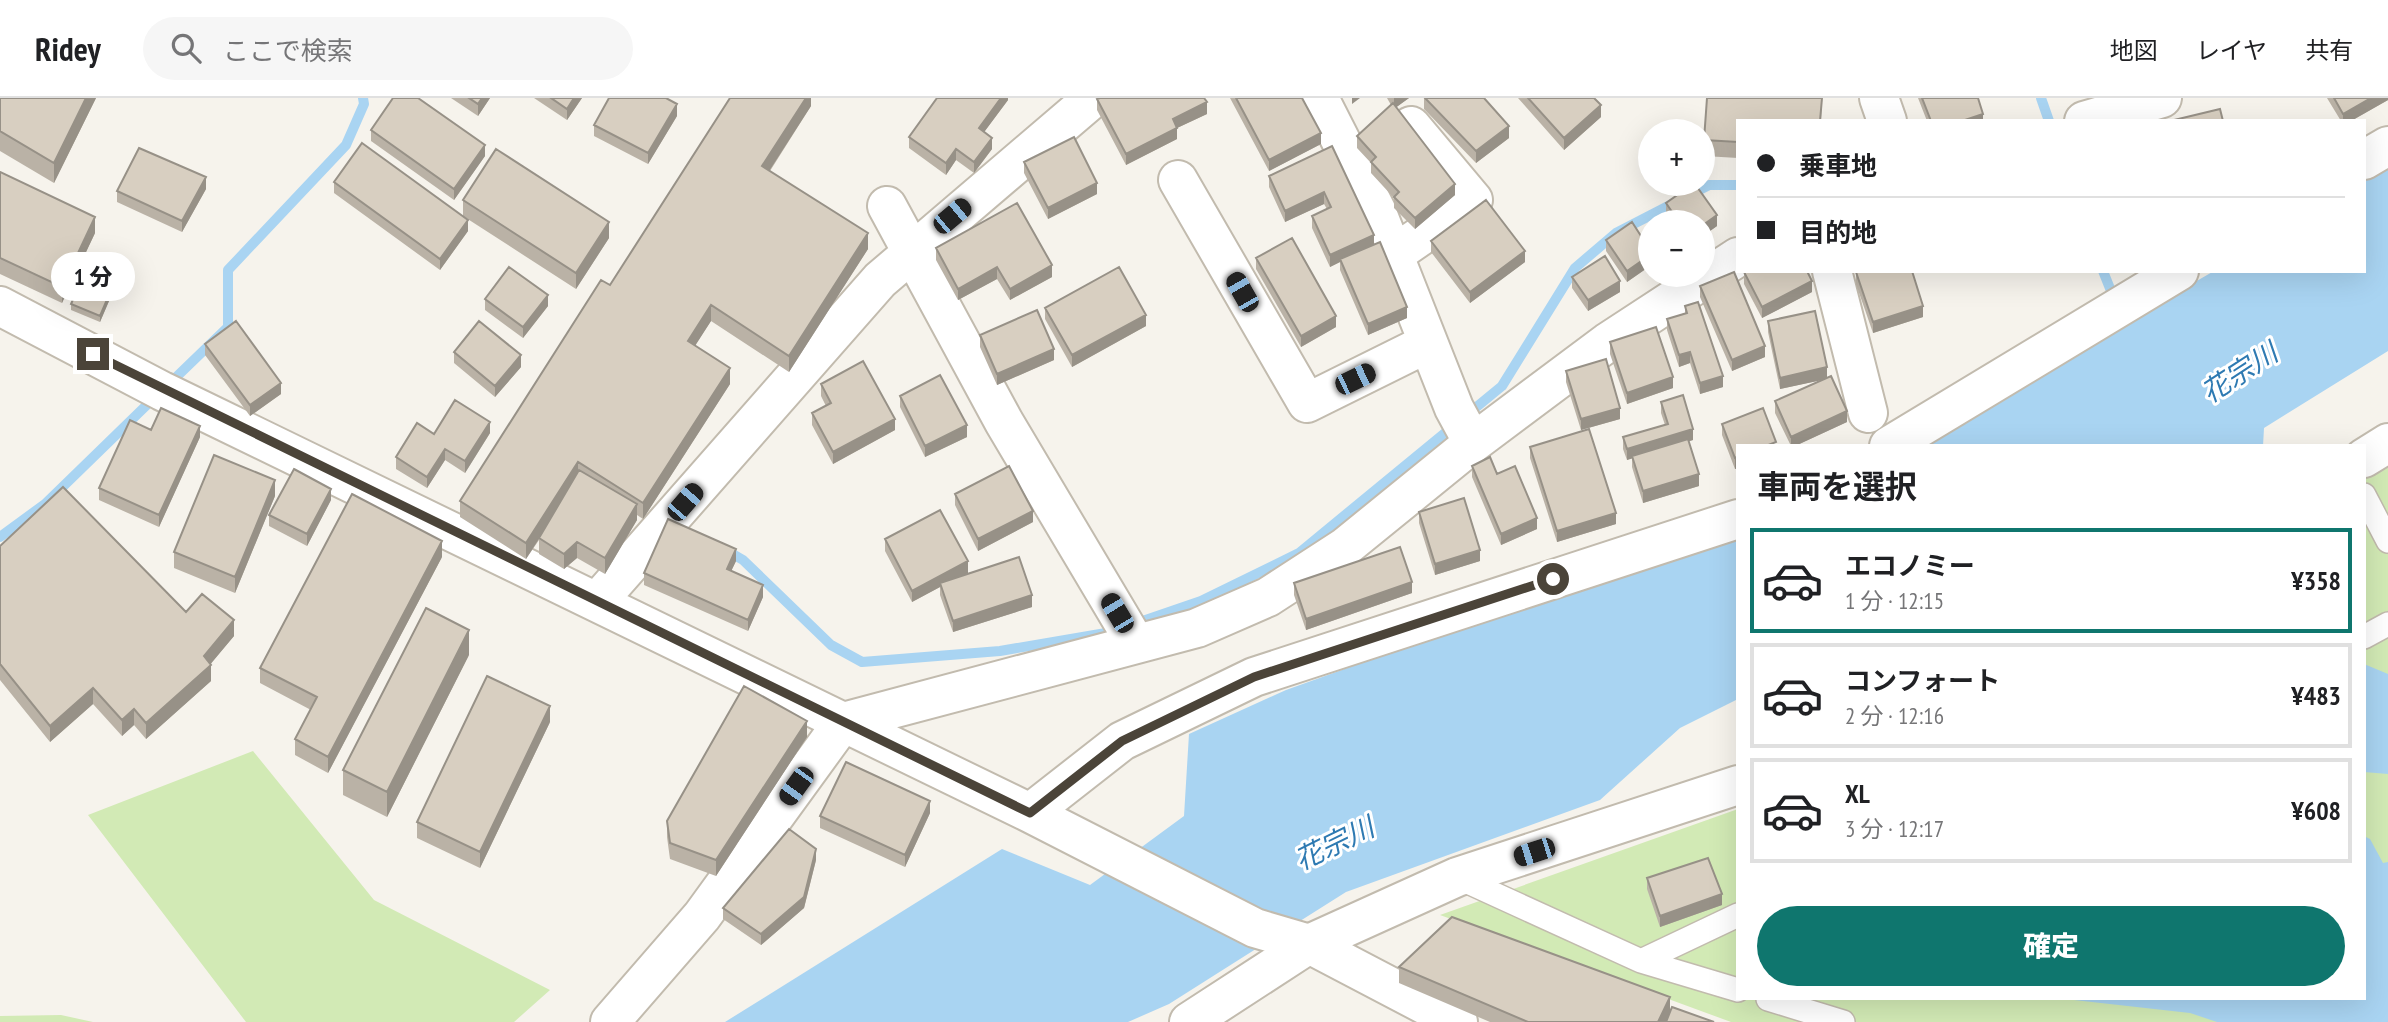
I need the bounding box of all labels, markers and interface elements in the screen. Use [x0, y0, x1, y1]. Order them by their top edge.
search box [143, 17, 633, 80]
text: Ridey [35, 27, 101, 70]
icon: search [167, 29, 205, 67]
text: ここで検索 [223, 34, 353, 67]
text: 地図 [2110, 35, 2158, 66]
text: レイヤ [2196, 35, 2267, 66]
text: 共有 [2305, 35, 2353, 66]
map controls [1638, 119, 1715, 287]
button: + [1638, 119, 1715, 196]
text: 乗車地 [1799, 149, 1877, 182]
car [930, 194, 975, 238]
button: − [1638, 210, 1715, 287]
text: 目的地 [1799, 216, 1877, 249]
callout: 1 分 [51, 252, 135, 302]
text: 1 分 [74, 262, 112, 291]
car [1223, 269, 1262, 315]
water label: 花宗川 [2194, 332, 2287, 410]
route end [77, 338, 109, 370]
car [1332, 360, 1379, 398]
text: 車両を選択 [1757, 465, 1917, 507]
car [664, 479, 707, 525]
icon: car [1761, 549, 1824, 612]
text: エコノミー [1845, 549, 1975, 582]
route start [1537, 563, 1569, 595]
text: ¥358 [2291, 564, 2341, 597]
text: 1 分 · 12:15 [1845, 586, 1944, 615]
car [1098, 590, 1137, 636]
icon: car [1761, 664, 1824, 727]
text: コンフォート [1845, 664, 2000, 697]
text: ¥483 [2291, 679, 2341, 712]
text: 2 分 · 12:16 [1845, 701, 1944, 730]
car [776, 763, 817, 809]
text: XL [1845, 777, 1870, 810]
icon: car [1761, 779, 1824, 842]
text: ¥608 [2291, 794, 2341, 827]
water label: 花宗川 [1288, 807, 1383, 878]
text: 3 分 · 12:17 [1845, 814, 1944, 843]
car [1511, 836, 1558, 868]
button: 確定 [1757, 906, 2345, 986]

